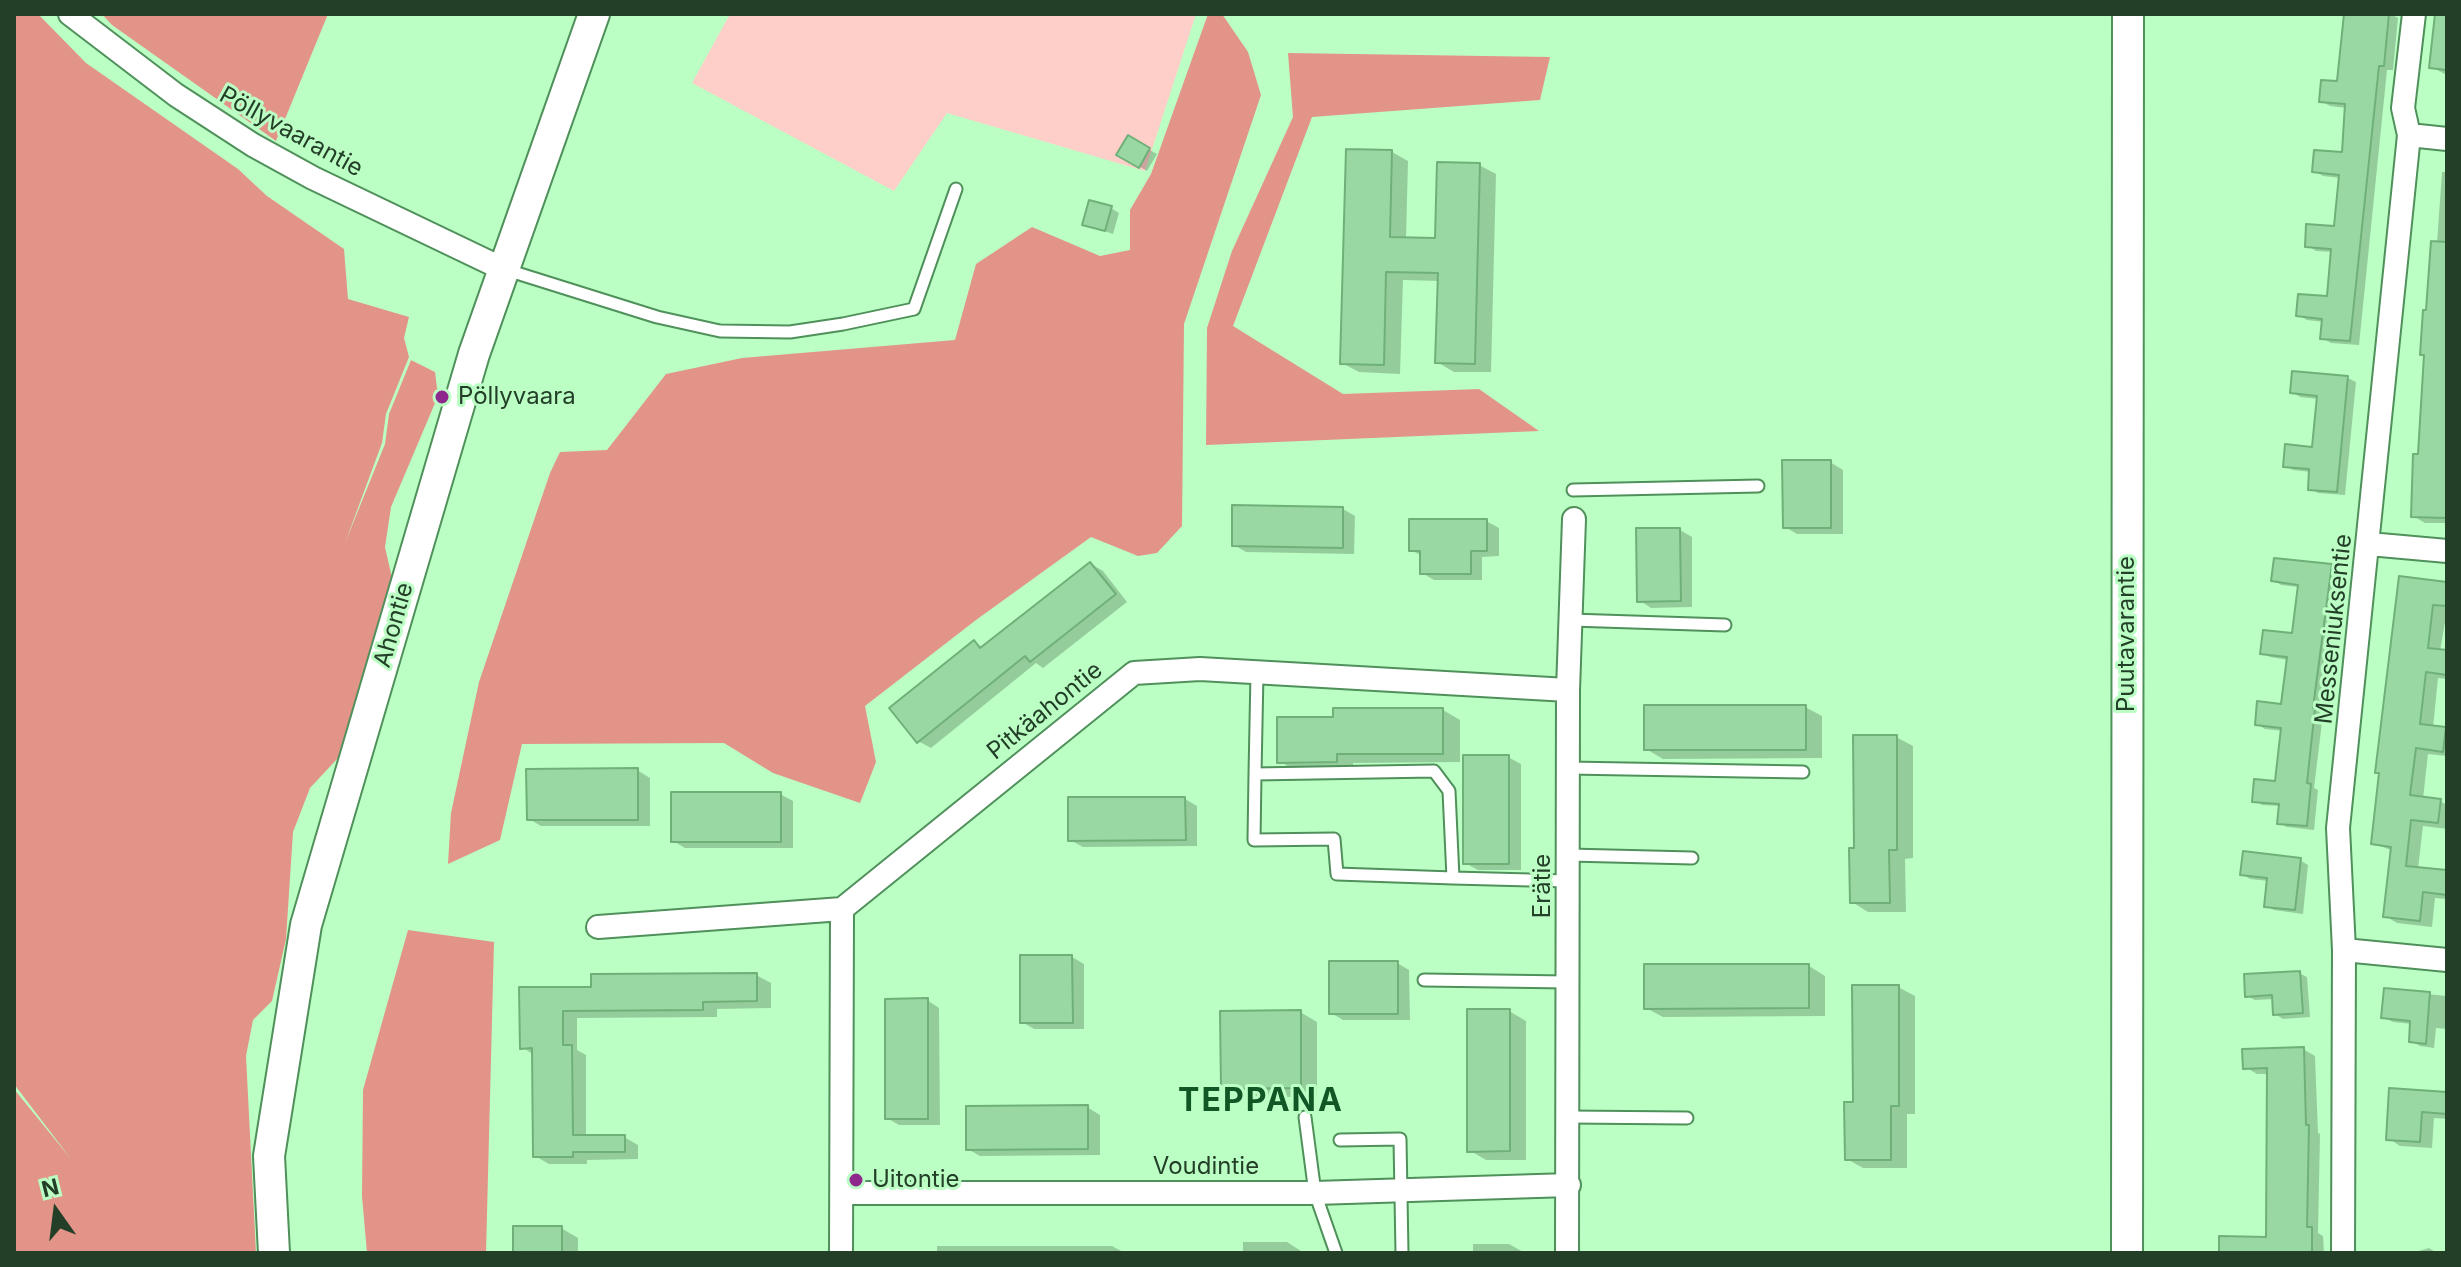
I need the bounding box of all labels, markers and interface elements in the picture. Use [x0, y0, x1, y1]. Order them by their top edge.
street label: Pöllyvaarantie [214, 81, 368, 183]
place label: Pöllyvaara [458, 383, 576, 411]
marker: Pöllyvaara [433, 388, 451, 406]
street label: Messeniuksentie [2310, 533, 2358, 725]
street label: Puutavarantie [2113, 556, 2141, 712]
street label: Ahontie [368, 579, 420, 671]
street label: Pitkäahontie [982, 656, 1108, 766]
street label: Erätie [1529, 854, 1557, 918]
district label: TEPPANA [1178, 1082, 1344, 1120]
street label: Voudintie [1153, 1153, 1259, 1181]
place label: Uitontie [872, 1166, 960, 1194]
north arrow [16, 1171, 96, 1251]
marker: Uitontie [847, 1171, 865, 1189]
text: N [39, 1173, 61, 1202]

